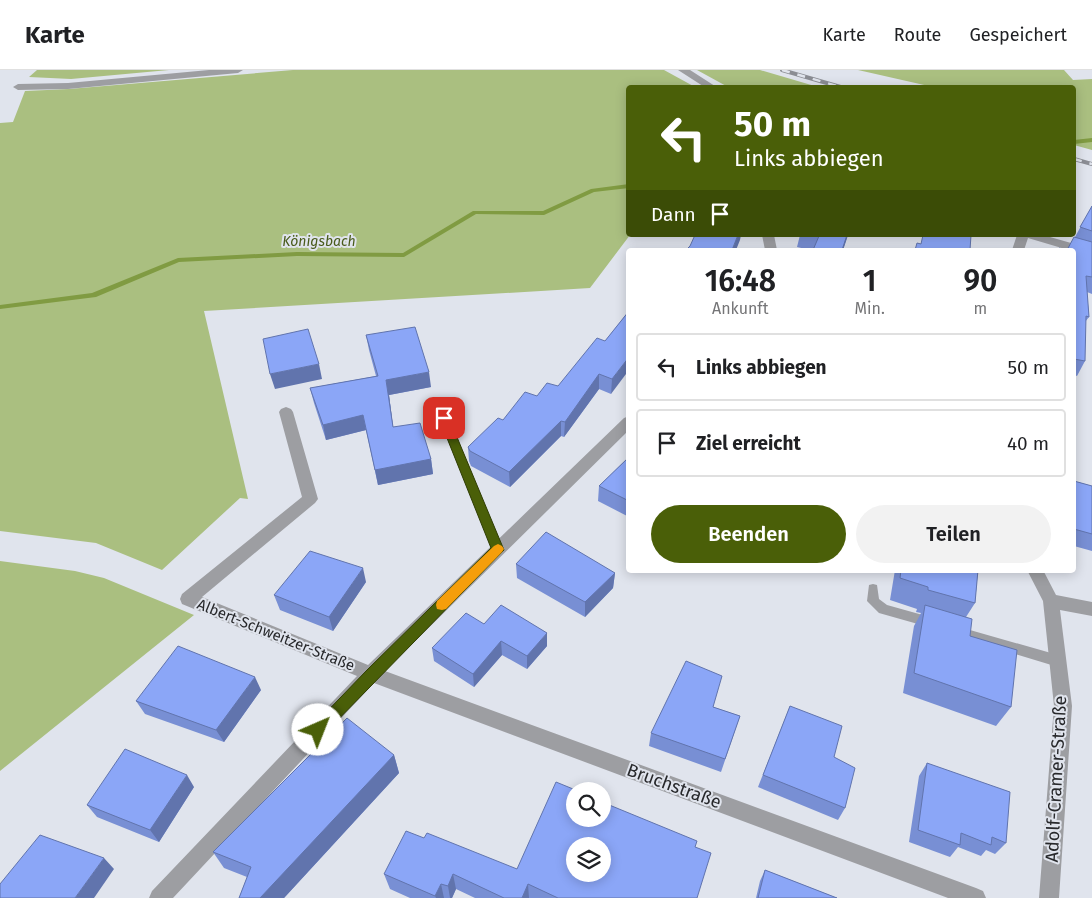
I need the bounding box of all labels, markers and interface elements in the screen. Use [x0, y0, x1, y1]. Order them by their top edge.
text: Karte [25, 21, 85, 49]
text: Karte [823, 24, 866, 46]
text: Route [894, 24, 941, 46]
text: Gespeichert [969, 24, 1067, 46]
text: 50 m [734, 103, 811, 145]
icon: left [651, 105, 716, 170]
text: Links abbiegen [734, 145, 884, 172]
icon: arrive [706, 200, 734, 228]
text: Dann [651, 203, 696, 226]
water label: Königsbach [282, 233, 356, 250]
text: 16:48 [705, 263, 776, 299]
text: 1 [863, 263, 877, 299]
text: 90 [963, 263, 997, 299]
text: Ankunft [712, 299, 769, 318]
text: Min. [855, 299, 885, 318]
text: m [974, 299, 987, 318]
icon: left [653, 353, 681, 381]
text: Links abbiegen [696, 356, 827, 379]
text: 50 m [1008, 356, 1049, 379]
pin [423, 397, 465, 439]
icon: arrive [430, 404, 458, 432]
icon: arrive [653, 429, 681, 457]
text: Ziel erreicht [696, 432, 801, 455]
text: 40 m [1007, 432, 1049, 455]
button: Beenden [651, 505, 846, 563]
button: Teilen [856, 505, 1051, 563]
street label: Albert-Schweitzer-Straße [195, 595, 357, 675]
street label: Adolf-Cramer-Straße [1041, 695, 1071, 863]
position arrow [291, 703, 343, 755]
street label: Bruchstraße [624, 759, 724, 813]
map controls [566, 782, 611, 882]
button: search [566, 782, 611, 827]
button: layers [566, 837, 611, 882]

